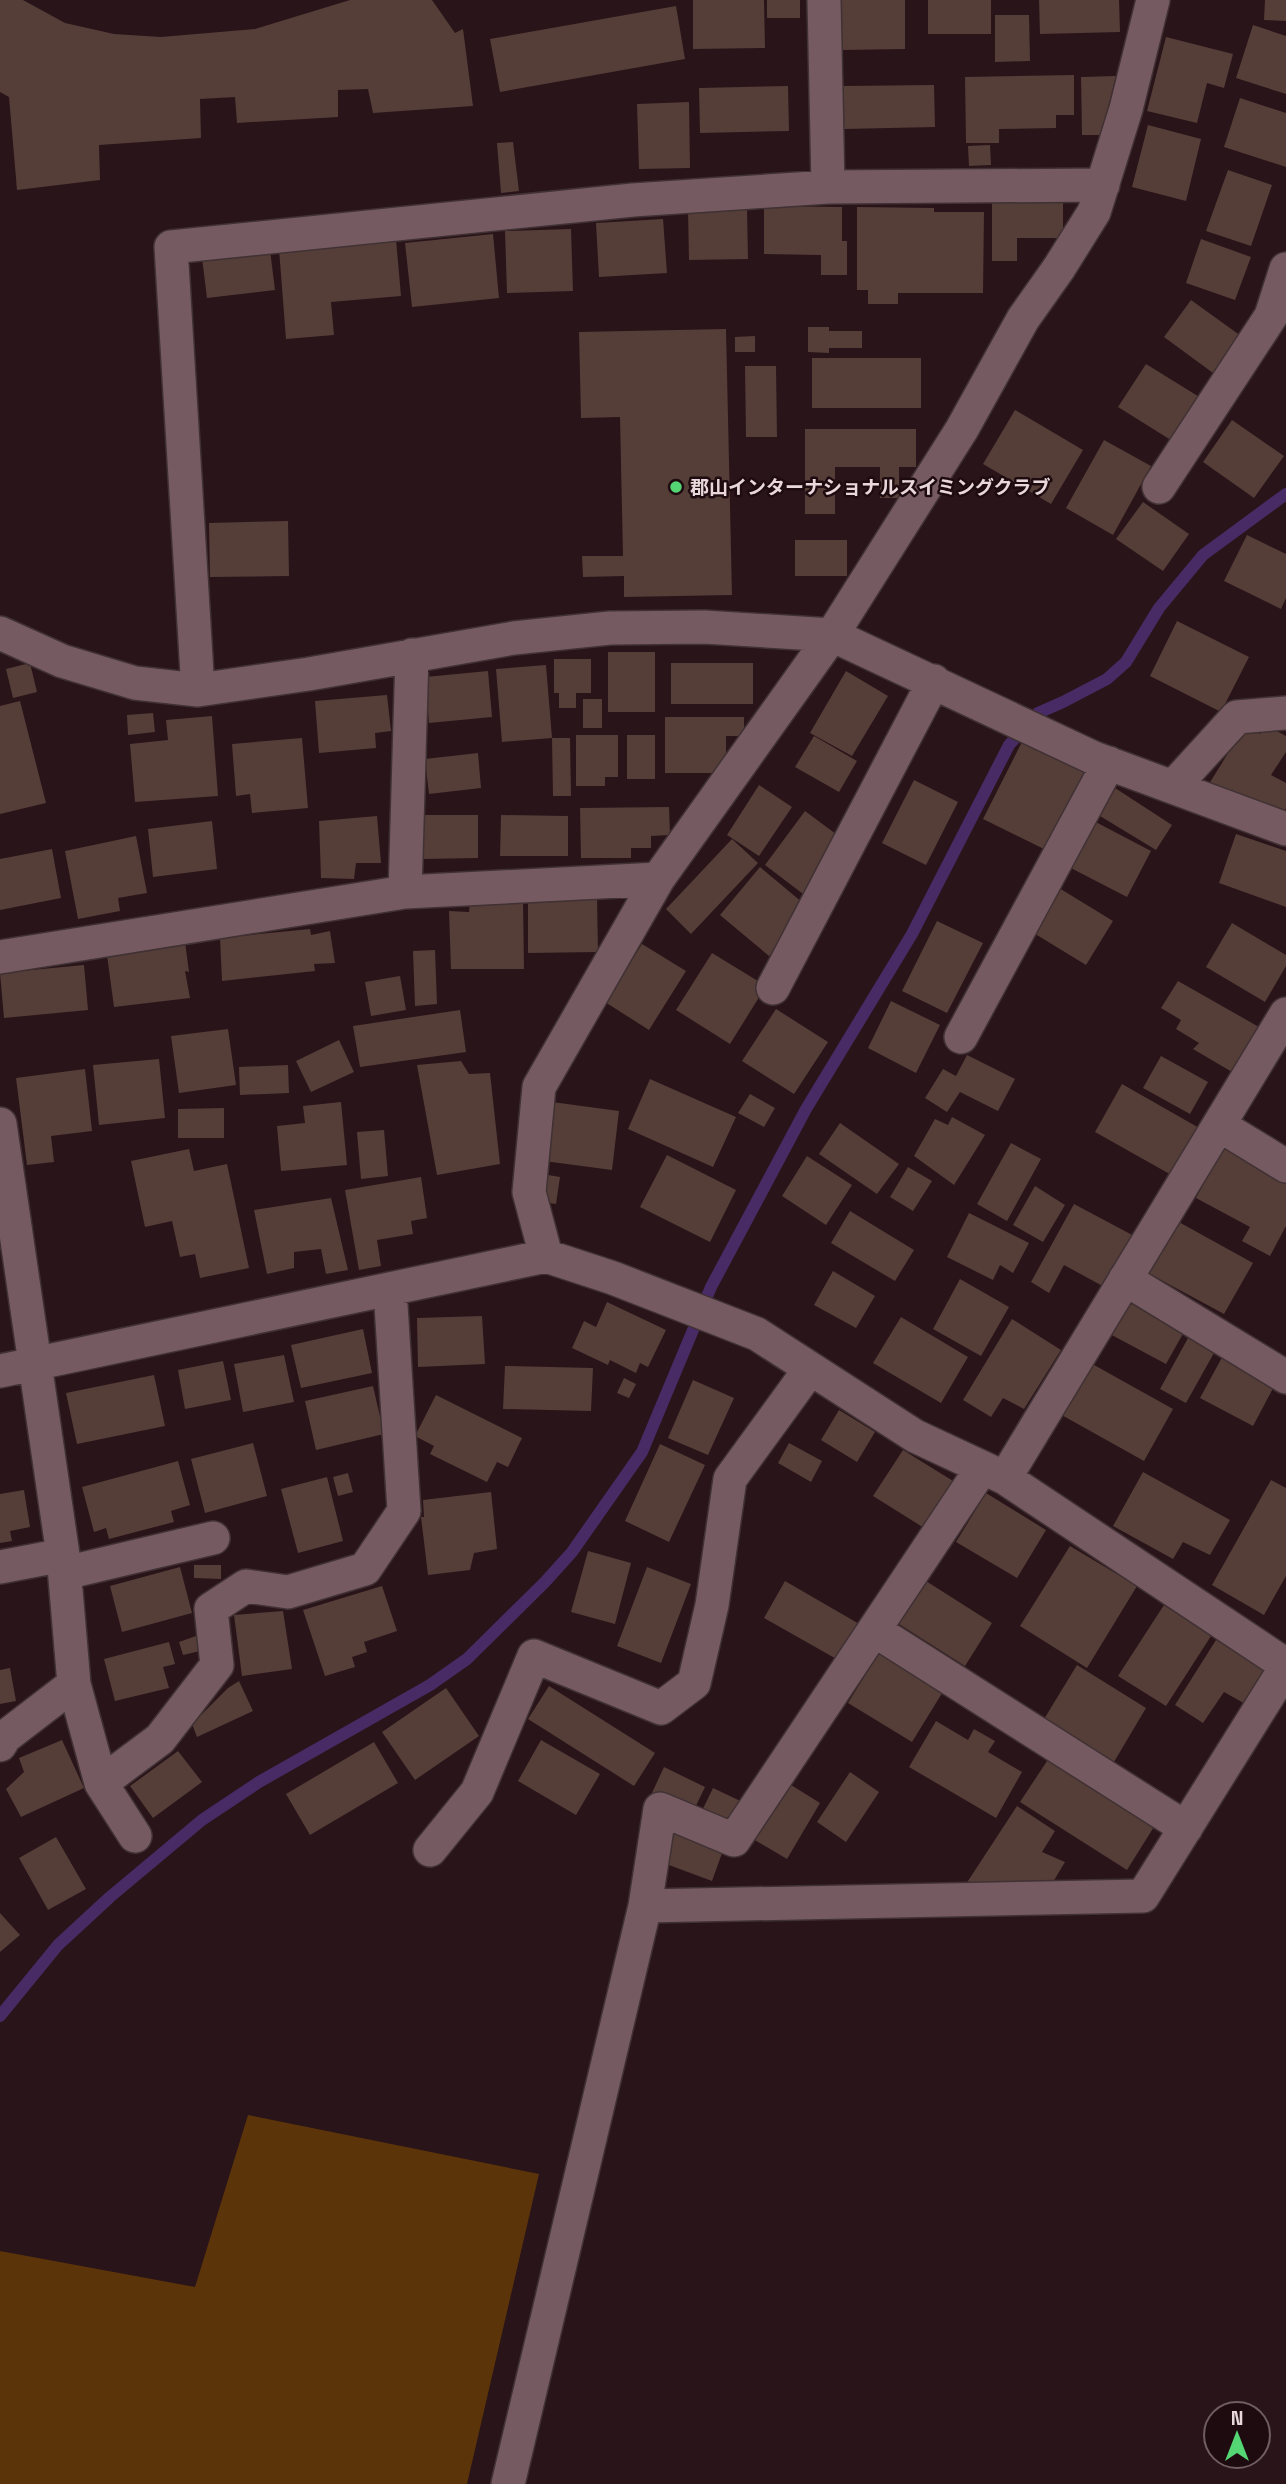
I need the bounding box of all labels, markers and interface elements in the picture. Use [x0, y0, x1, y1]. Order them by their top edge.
place label: 郡山インターナショナルスイミングクラブ [690, 475, 1051, 500]
marker: 郡山インターナショナルスイミングクラブ [668, 479, 684, 495]
north arrow [1202, 2400, 1272, 2470]
text: N [1231, 2406, 1243, 2431]

